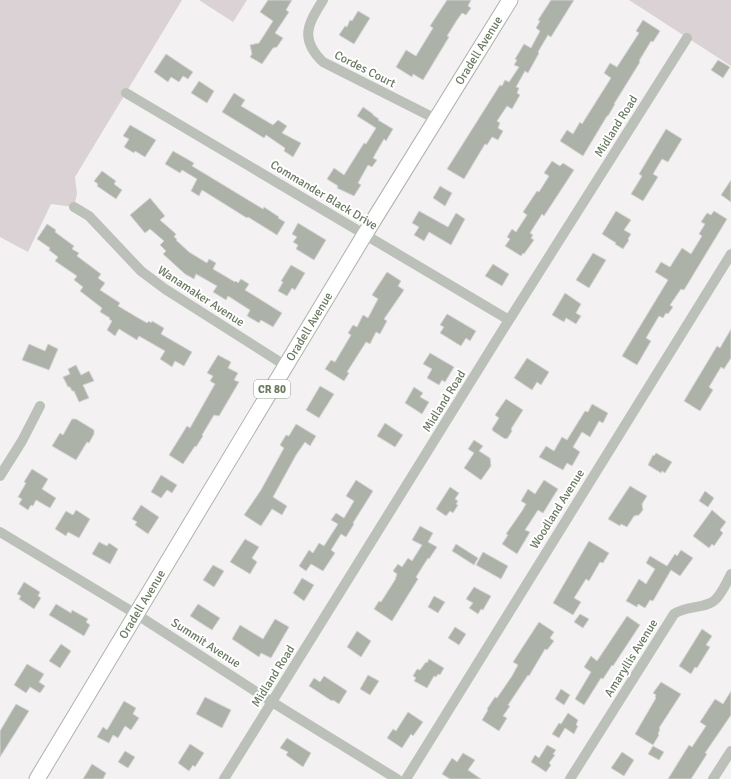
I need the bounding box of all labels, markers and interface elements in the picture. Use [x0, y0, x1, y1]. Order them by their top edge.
street label: Oradell Avenue [452, 14, 506, 88]
street label: Cordes Court [332, 48, 398, 91]
street label: Midland Road [591, 93, 641, 160]
street label: Commander Black Drive [267, 157, 380, 233]
street label: Wanamaker Avenue [154, 263, 247, 330]
street label: Oradell Avenue [283, 290, 336, 364]
street label: Midland Road [419, 368, 469, 435]
road number: CR 80 [254, 380, 290, 398]
street label: Woodland Avenue [527, 467, 588, 552]
street label: Oradell Avenue [116, 567, 169, 642]
street label: Summit Avenue [168, 615, 243, 671]
street label: Amaryllis Avenue [602, 617, 661, 700]
street label: Midland Road [248, 643, 298, 710]

